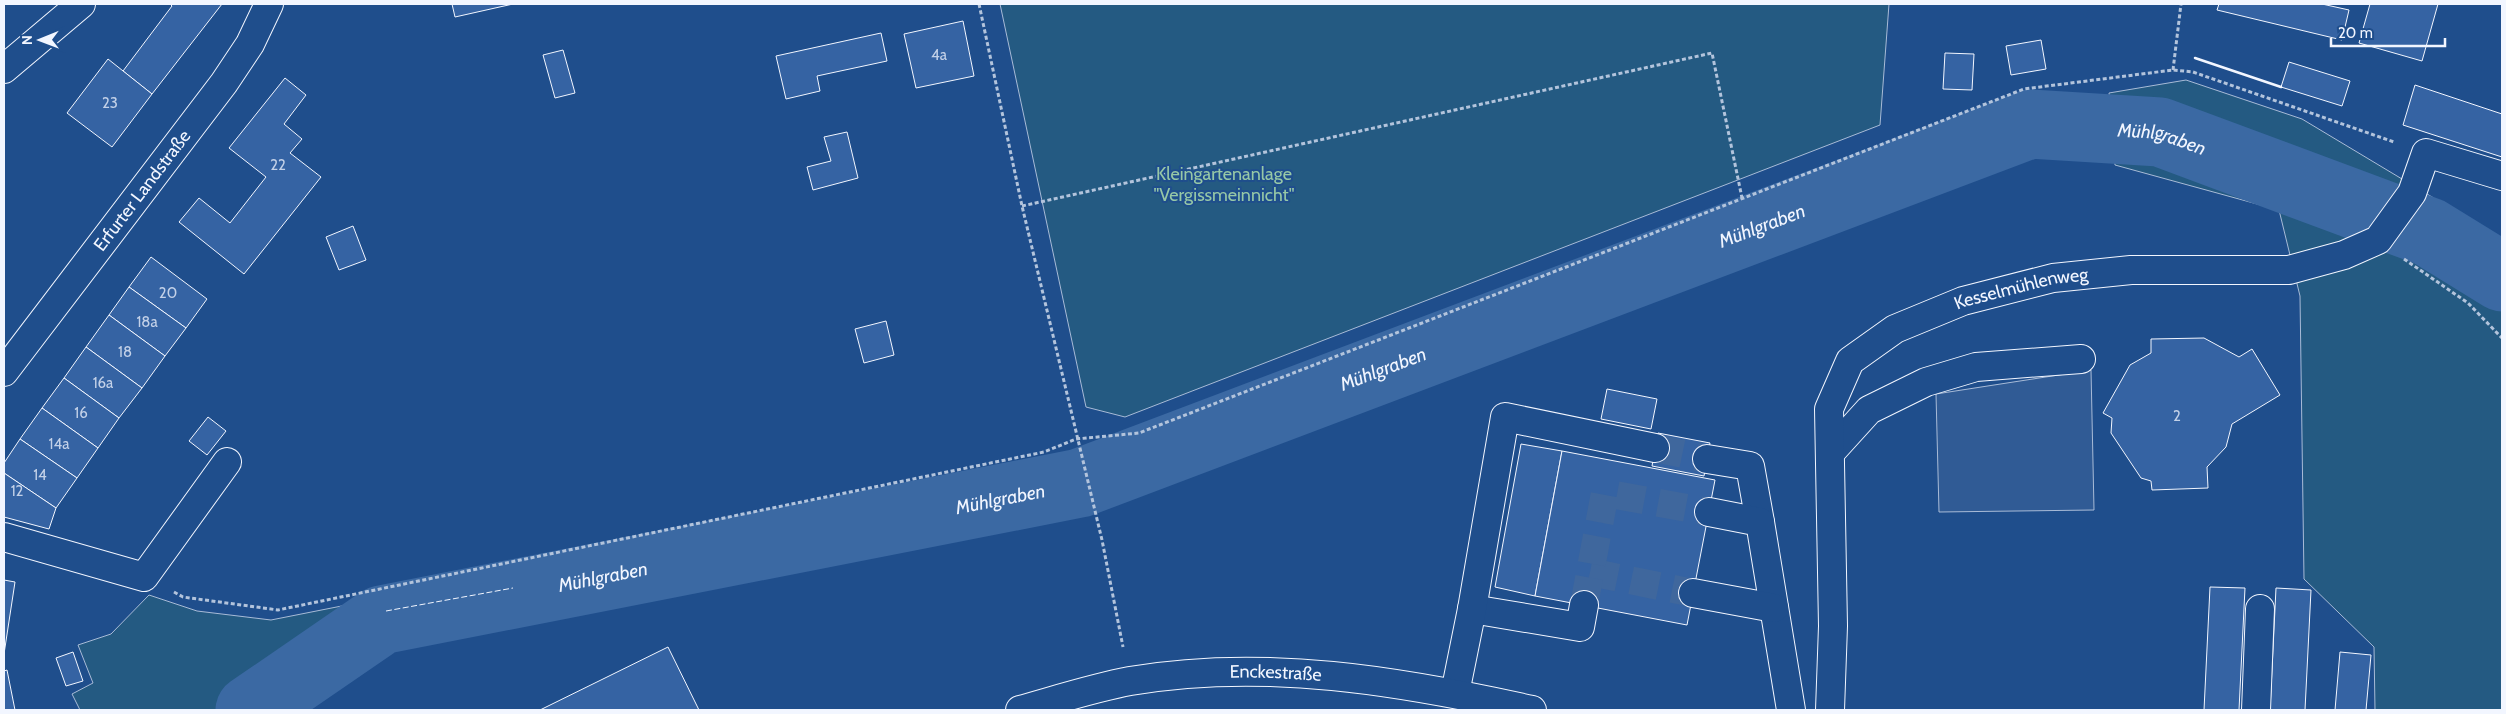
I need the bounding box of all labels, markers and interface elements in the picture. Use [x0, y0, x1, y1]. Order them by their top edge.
north arrow [15, 15, 65, 65]
scale bar [2331, 15, 2445, 47]
text: 20 m [2338, 24, 2373, 42]
text: N [18, 35, 36, 45]
house number: 4a [931, 46, 948, 64]
house number: 23 [102, 94, 118, 112]
water label: Mühlgraben [2116, 118, 2209, 160]
street label: Erfurter Landstraße [89, 126, 195, 256]
house number: 22 [270, 156, 286, 174]
park label: Kleingartenanlage "Vergissmeinnicht" [1154, 163, 1295, 206]
water label: Mühlgraben [1714, 199, 1808, 253]
street label: Kesselmühlenweg [1951, 263, 2090, 314]
house number: 20 [159, 284, 177, 302]
house number: 18a [136, 313, 158, 331]
water label: Mühlgraben [1335, 342, 1429, 396]
house number: 18 [118, 343, 132, 361]
house number: 16a [93, 374, 114, 392]
house number: 16 [74, 404, 88, 422]
house number: 2 [2173, 407, 2181, 425]
house number: 14a [49, 435, 70, 453]
house number: 14 [33, 466, 47, 484]
water label: Mühlgraben [953, 479, 1047, 519]
house number: 12 [11, 482, 24, 500]
water label: Mühlgraben [555, 557, 650, 597]
street label: Enckestraße [1229, 661, 1323, 686]

